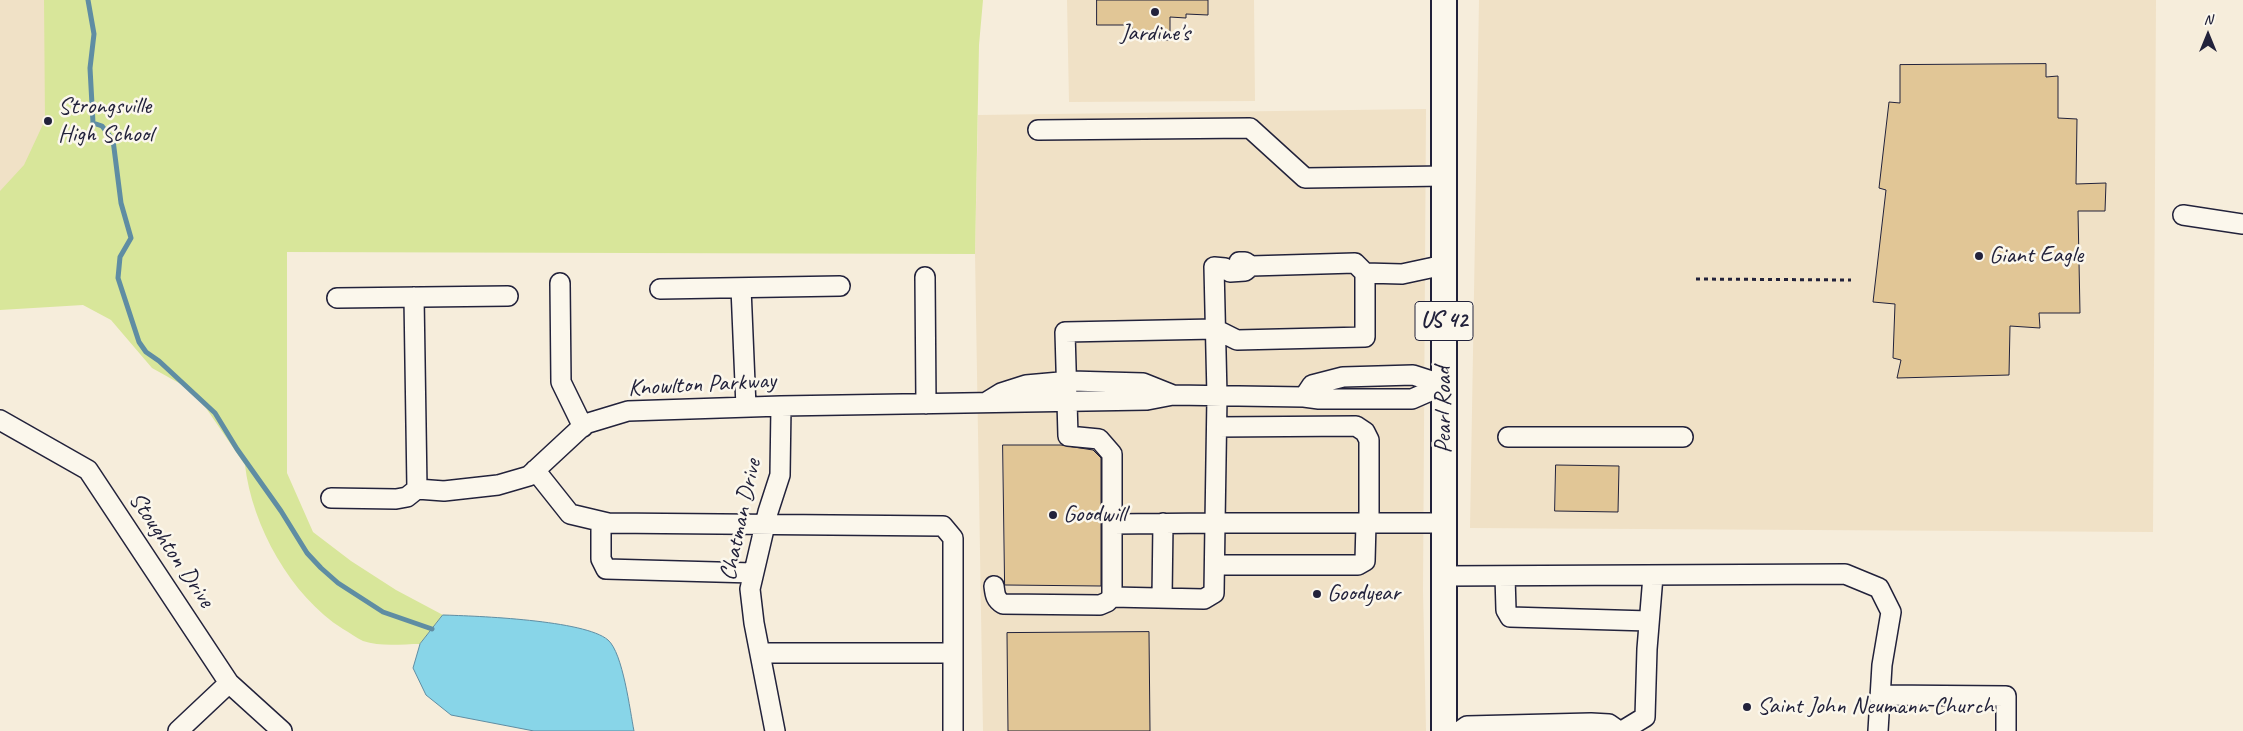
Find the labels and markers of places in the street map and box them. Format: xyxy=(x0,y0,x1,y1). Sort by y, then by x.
marker: Jardine's xyxy=(1149,6,1161,18)
place label: Jardine's xyxy=(1120,20,1190,48)
place label: Strongsville High School xyxy=(58,93,153,149)
marker: Strongsville High School xyxy=(42,115,54,127)
place label: Giant Eagle xyxy=(1989,242,2083,270)
marker: Giant Eagle xyxy=(1973,250,1985,262)
place label: Goodwill xyxy=(1063,501,1126,529)
marker: Goodwill xyxy=(1047,509,1059,521)
place label: Goodyear xyxy=(1327,580,1400,608)
marker: Goodyear xyxy=(1311,588,1323,600)
place label: Saint John Neumann Church xyxy=(1757,693,1993,721)
marker: Saint John Neumann Church xyxy=(1741,701,1753,713)

